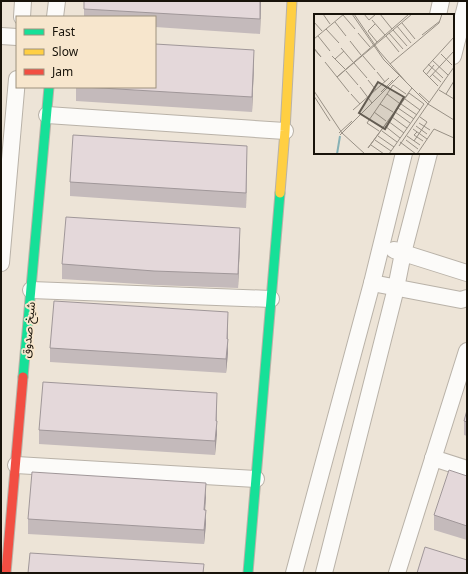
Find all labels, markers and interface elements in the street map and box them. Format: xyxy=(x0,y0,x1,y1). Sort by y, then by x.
inset map xyxy=(314,14,454,154)
legend xyxy=(16,16,156,88)
text: Fast xyxy=(52,23,76,40)
text: Slow xyxy=(52,43,79,60)
text: Jam xyxy=(51,63,73,80)
street label: شیخ صدوق xyxy=(17,301,40,359)

